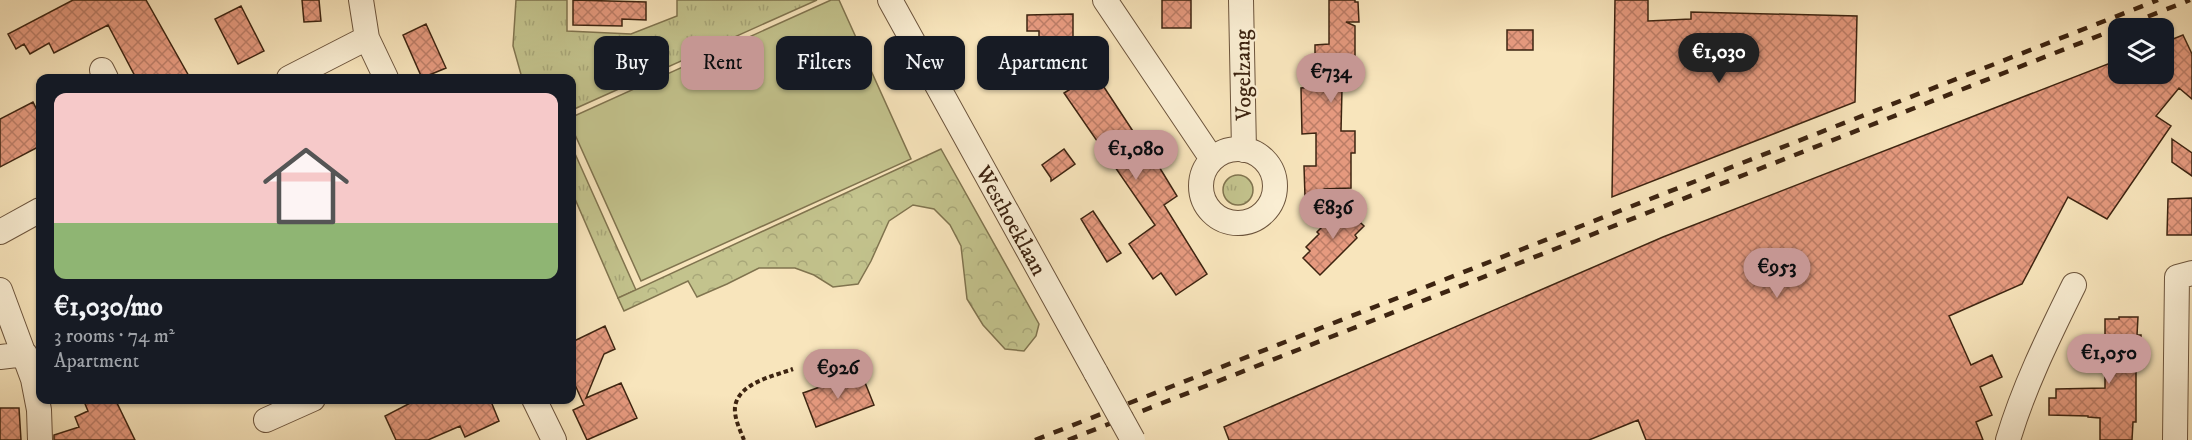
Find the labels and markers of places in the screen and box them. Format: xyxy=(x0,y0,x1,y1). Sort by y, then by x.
pin: €1,030 xyxy=(1670,33,1768,84)
pin: €734 xyxy=(1295,53,1367,104)
pin: €1,080 xyxy=(1087,130,1185,181)
pin: €836 xyxy=(1297,189,1369,240)
pin: €953 xyxy=(1741,248,1813,299)
pin: €1,050 xyxy=(2060,334,2158,385)
pin: €926 xyxy=(802,349,874,400)

